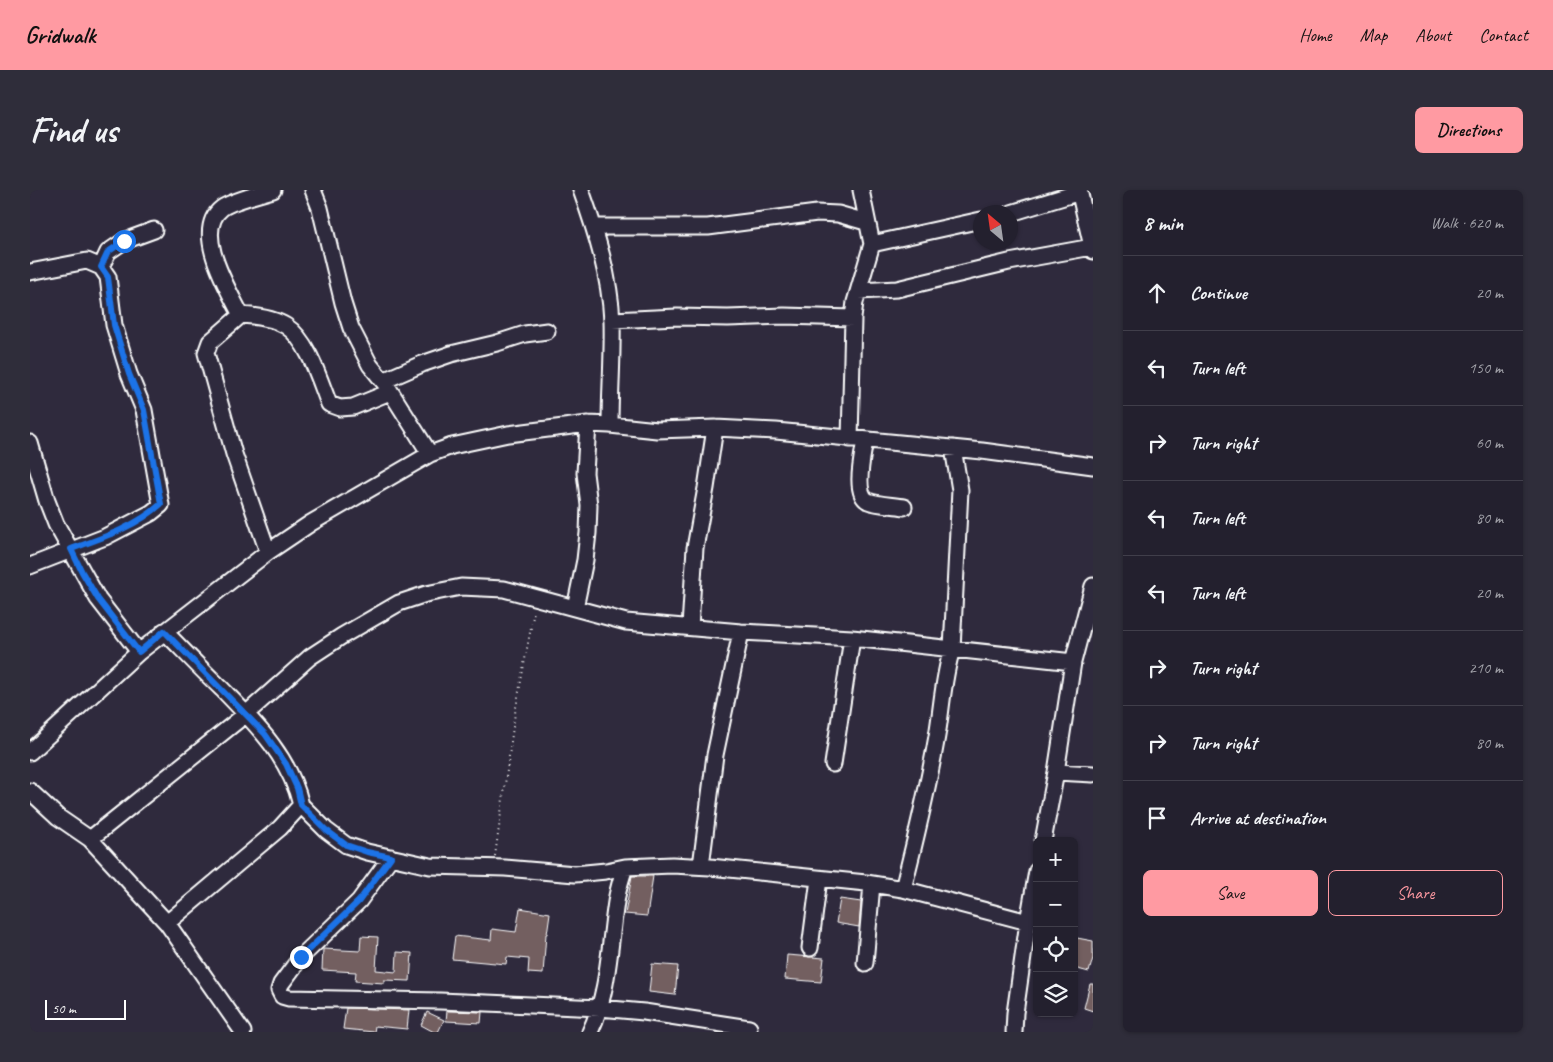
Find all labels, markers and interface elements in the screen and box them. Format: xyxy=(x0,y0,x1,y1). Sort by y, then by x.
text: Gridwalk xyxy=(25,20,95,50)
text: Home xyxy=(1299,24,1332,46)
text: Map xyxy=(1360,24,1387,46)
text: About xyxy=(1415,24,1451,46)
text: Contact xyxy=(1479,24,1528,46)
button: Directions xyxy=(1415,107,1523,153)
text: Find us xyxy=(30,108,117,153)
north arrow xyxy=(973,205,1018,250)
text: 8 min xyxy=(1143,210,1183,236)
text: Walk · 620 m xyxy=(1431,213,1503,233)
route start xyxy=(113,230,136,253)
icon: ahead xyxy=(1143,279,1171,307)
text: Continue xyxy=(1190,281,1247,305)
text: 20 m xyxy=(1476,283,1503,303)
icon: left xyxy=(1143,354,1171,382)
text: Turn left xyxy=(1190,356,1245,380)
text: 150 m xyxy=(1469,358,1503,378)
icon: right xyxy=(1143,429,1171,457)
text: Turn right xyxy=(1190,431,1257,455)
text: 60 m xyxy=(1476,433,1503,453)
icon: left xyxy=(1143,504,1171,532)
text: Turn left xyxy=(1190,506,1245,530)
text: 80 m xyxy=(1476,508,1503,528)
icon: left xyxy=(1143,579,1171,607)
text: Turn left xyxy=(1190,581,1245,605)
text: 20 m xyxy=(1476,583,1503,603)
icon: right xyxy=(1143,654,1171,682)
text: Turn right xyxy=(1190,656,1257,680)
text: 210 m xyxy=(1469,658,1503,678)
icon: right xyxy=(1143,729,1171,757)
text: Turn right xyxy=(1190,731,1257,755)
text: 80 m xyxy=(1476,733,1503,753)
icon: arrive xyxy=(1143,804,1171,832)
text: Arrive at destination xyxy=(1190,806,1326,830)
map controls xyxy=(1033,837,1078,1017)
button: + xyxy=(1033,837,1078,882)
button: Save xyxy=(1143,870,1318,916)
button: Share xyxy=(1328,870,1503,916)
button: − xyxy=(1033,882,1078,927)
button: locate xyxy=(1033,927,1078,972)
route end xyxy=(290,946,313,969)
button: layers xyxy=(1033,972,1078,1017)
scale bar xyxy=(45,997,126,1020)
text: 50 m xyxy=(52,1000,76,1017)

